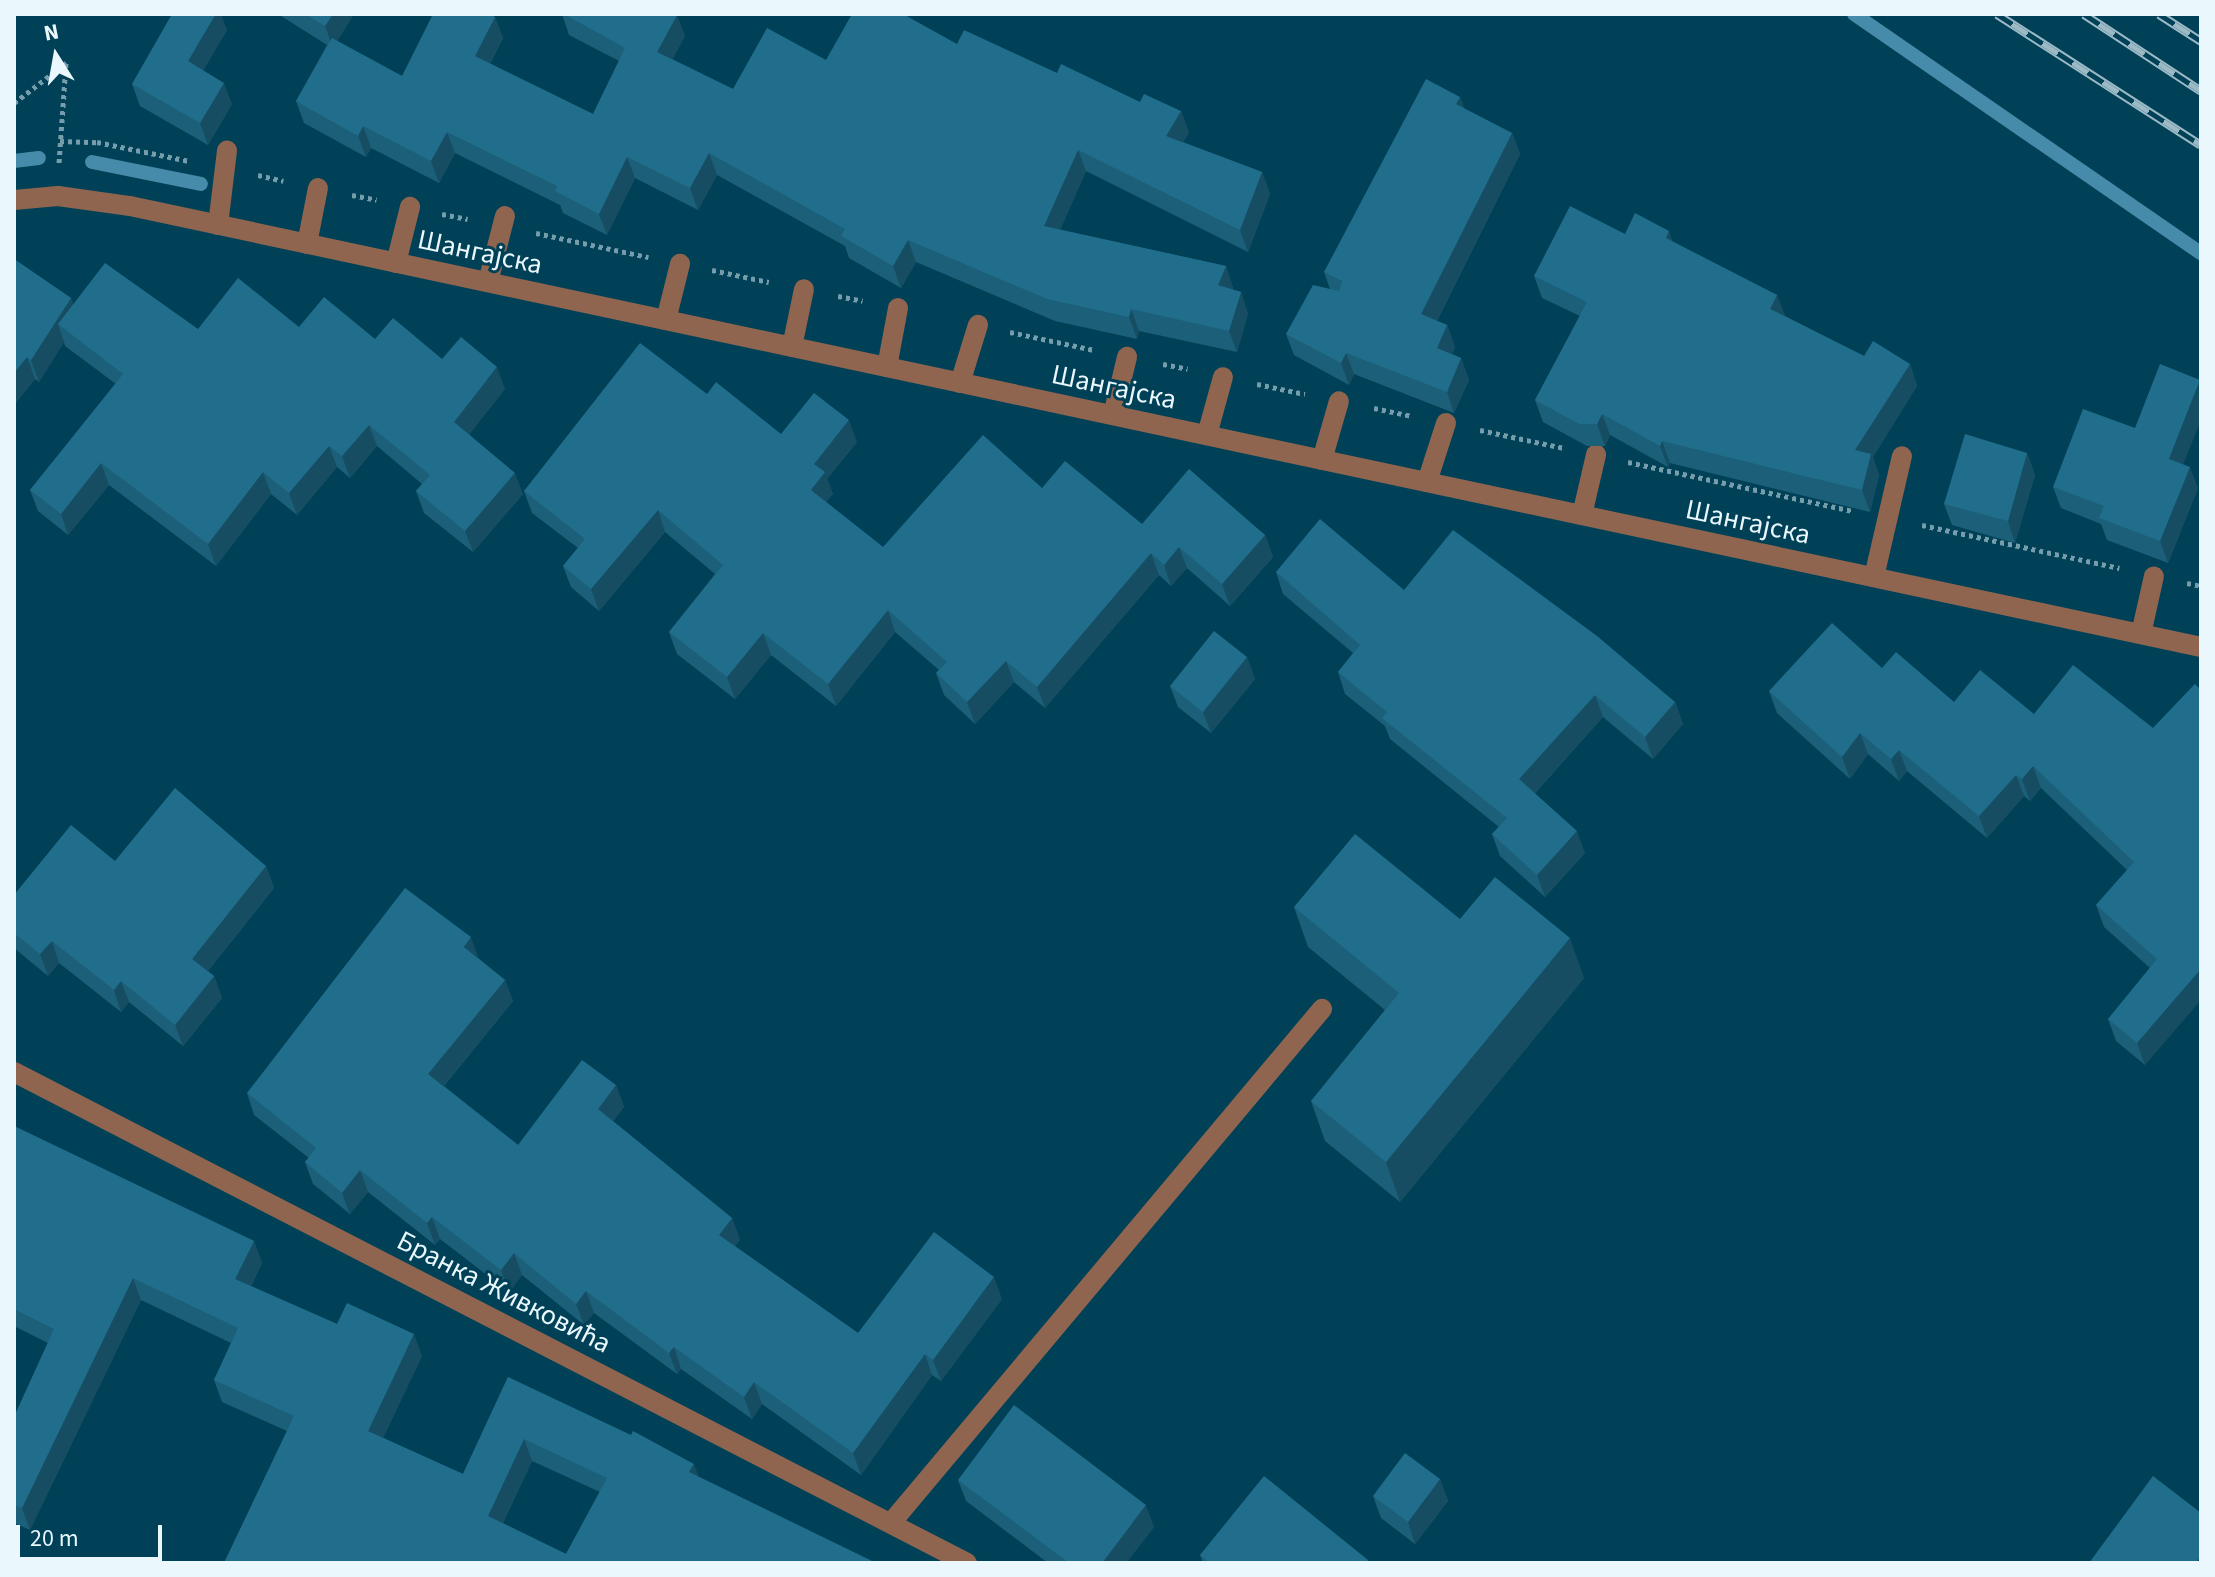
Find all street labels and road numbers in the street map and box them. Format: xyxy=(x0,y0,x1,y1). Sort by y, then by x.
street label: Шангајска xyxy=(415,222,545,282)
street label: Шангајска xyxy=(1049,357,1179,417)
street label: Шангајска xyxy=(1683,492,1813,552)
street label: Бранка Живковића xyxy=(391,1224,617,1360)

